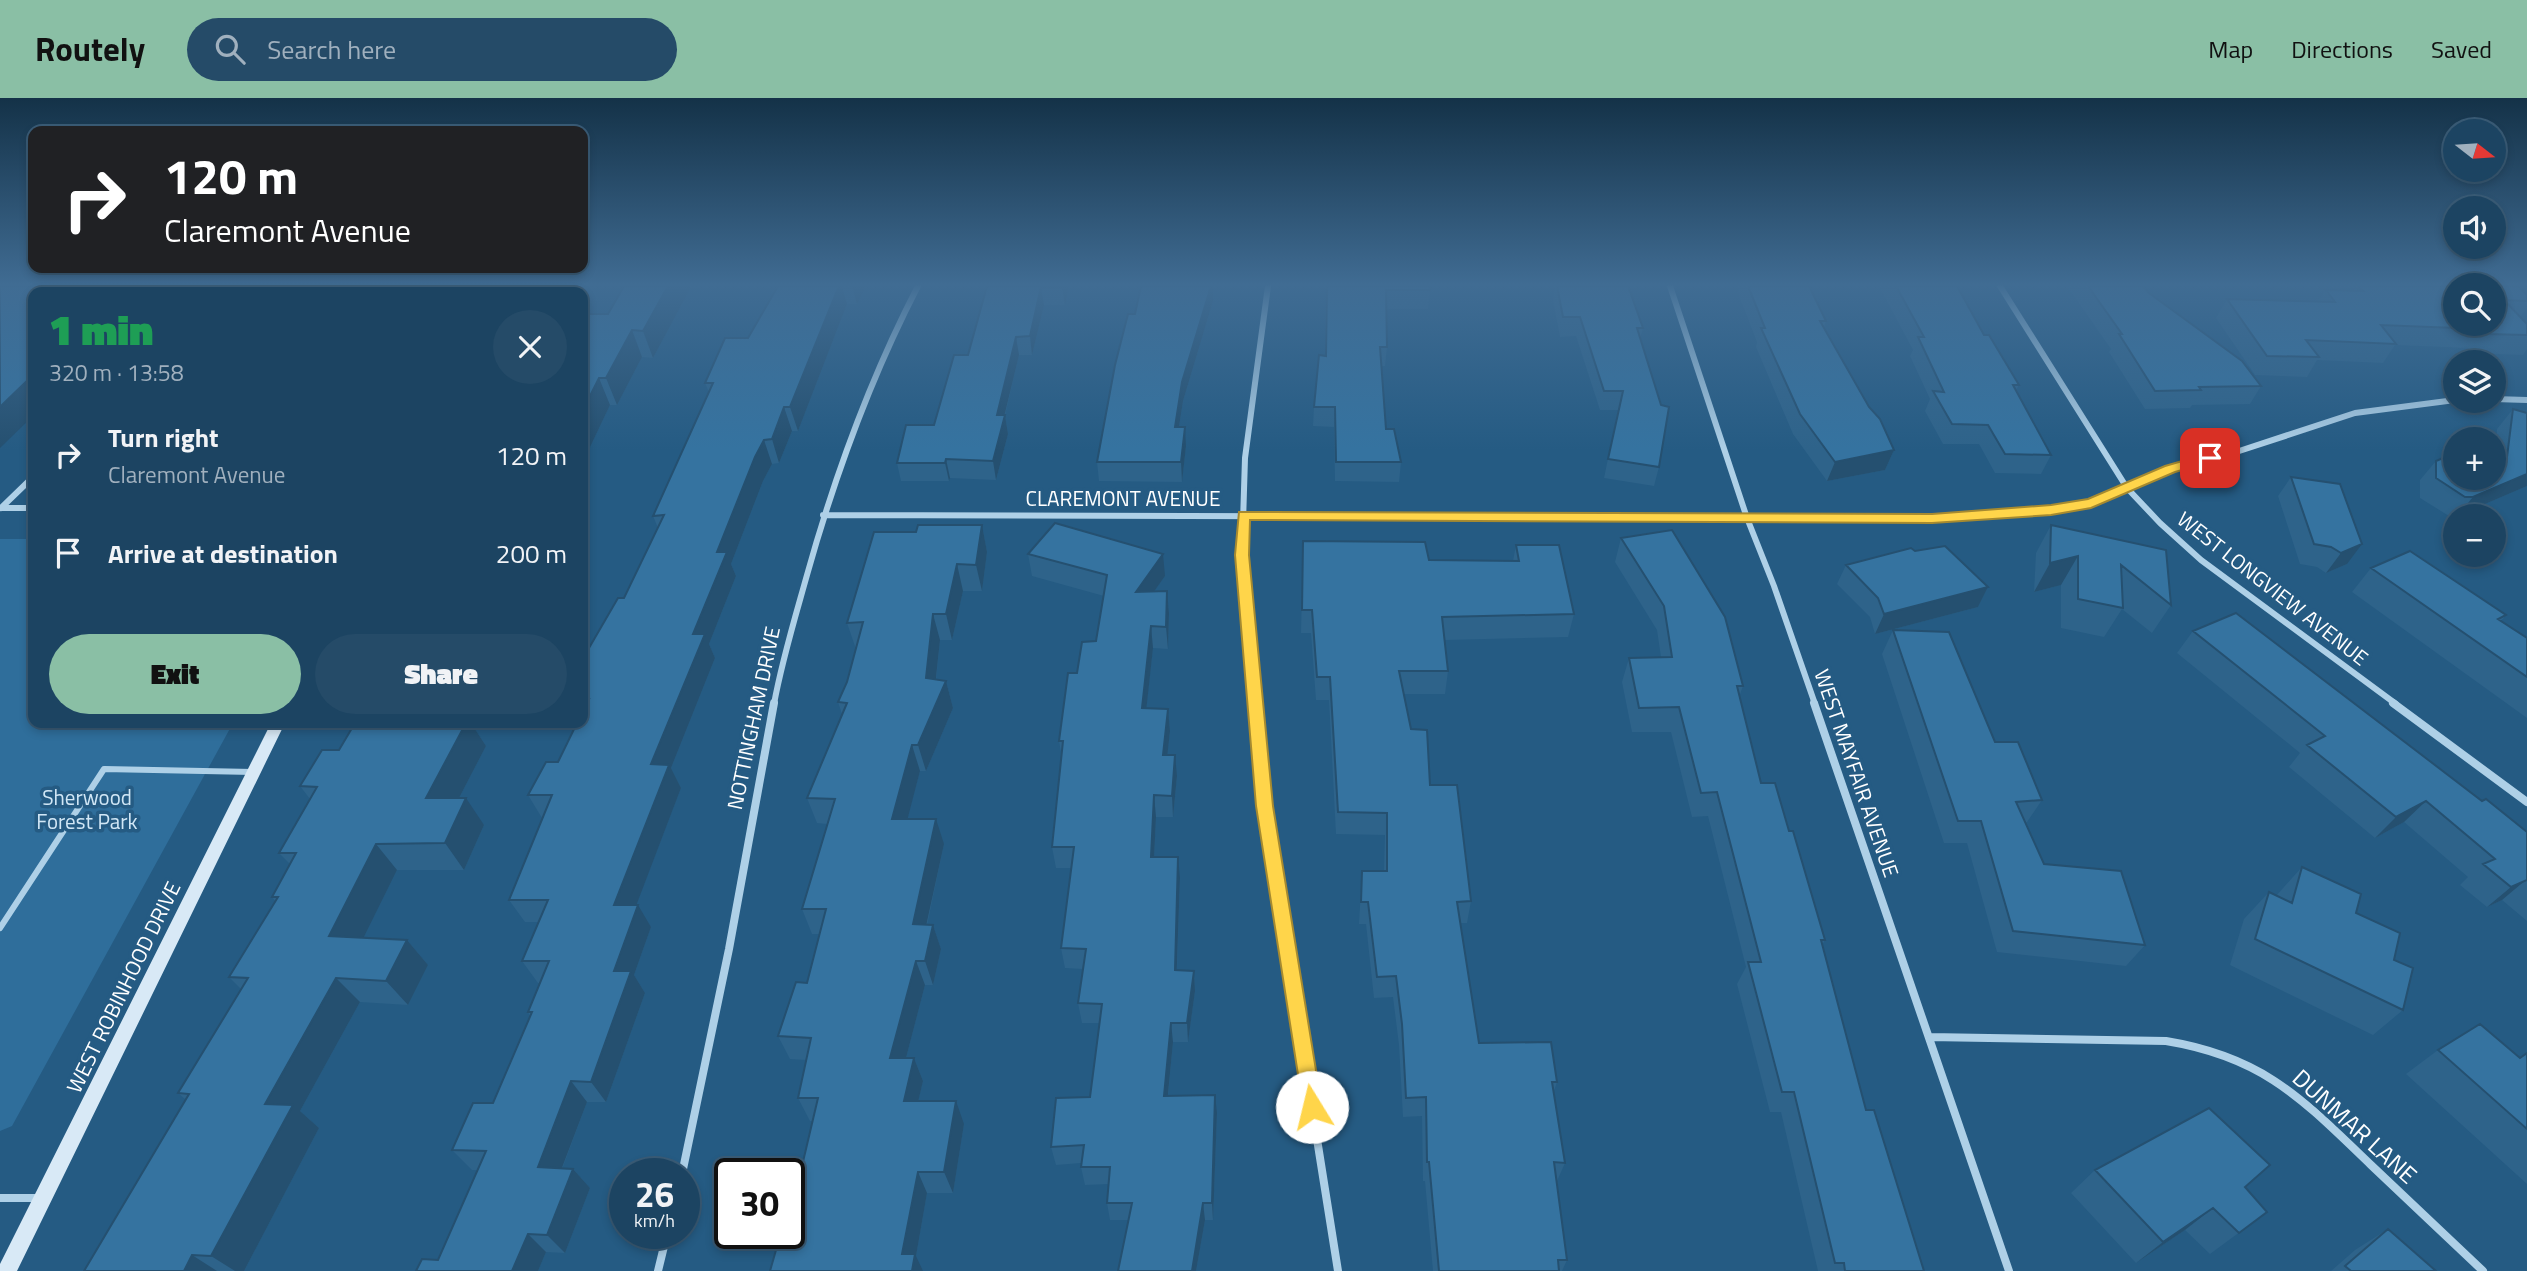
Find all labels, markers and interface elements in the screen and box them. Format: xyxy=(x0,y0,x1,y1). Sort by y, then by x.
search box xyxy=(187,18,677,81)
text: Routely xyxy=(35,24,145,74)
icon: search xyxy=(211,30,249,68)
text: Search here xyxy=(267,30,396,69)
text: Map xyxy=(2208,31,2253,67)
text: Directions xyxy=(2291,31,2393,67)
text: Saved xyxy=(2431,31,2492,67)
north arrow xyxy=(2443,119,2506,182)
map controls xyxy=(2443,119,2506,567)
text: 120 m xyxy=(164,138,298,213)
icon: right xyxy=(49,154,140,245)
button: sound xyxy=(2443,196,2506,259)
text: Claremont Avenue xyxy=(164,206,411,254)
button: search xyxy=(2443,273,2506,336)
text: 1 min xyxy=(49,297,153,361)
button: close xyxy=(493,310,567,384)
button: layers xyxy=(2443,350,2506,413)
text: 320 m · 13:58 xyxy=(49,355,184,390)
text: Turn right xyxy=(108,418,219,457)
button: + xyxy=(2443,427,2506,490)
pin xyxy=(2180,428,2240,488)
icon: right xyxy=(49,436,87,474)
text: 120 m xyxy=(496,436,567,475)
icon: arrive xyxy=(2191,439,2229,477)
text: Claremont Avenue xyxy=(108,457,285,492)
street label: CLAREMONT AVENUE xyxy=(1025,482,1221,514)
street label: WEST LONGVIEW AVENUE xyxy=(2171,503,2375,673)
button: − xyxy=(2443,504,2506,567)
icon: arrive xyxy=(49,534,87,572)
text: Arrive at destination xyxy=(108,534,338,573)
text: 200 m xyxy=(496,534,567,573)
street label: NOTTINGHAM DRIVE xyxy=(718,623,788,813)
button: Exit xyxy=(49,634,301,714)
button: Share xyxy=(315,634,567,714)
street label: WEST MAYFAIR AVENUE xyxy=(1806,665,1908,881)
park label: Sherwood Forest Park xyxy=(36,781,138,837)
street label: WEST ROBINHOOD DRIVE xyxy=(58,876,188,1098)
street label: DUNMAR LANE xyxy=(2285,1060,2425,1192)
position arrow xyxy=(1275,1070,1349,1144)
speed limit sign: 30 xyxy=(714,1158,805,1249)
text: 26 xyxy=(635,1167,674,1221)
text: km/h xyxy=(634,1207,675,1234)

